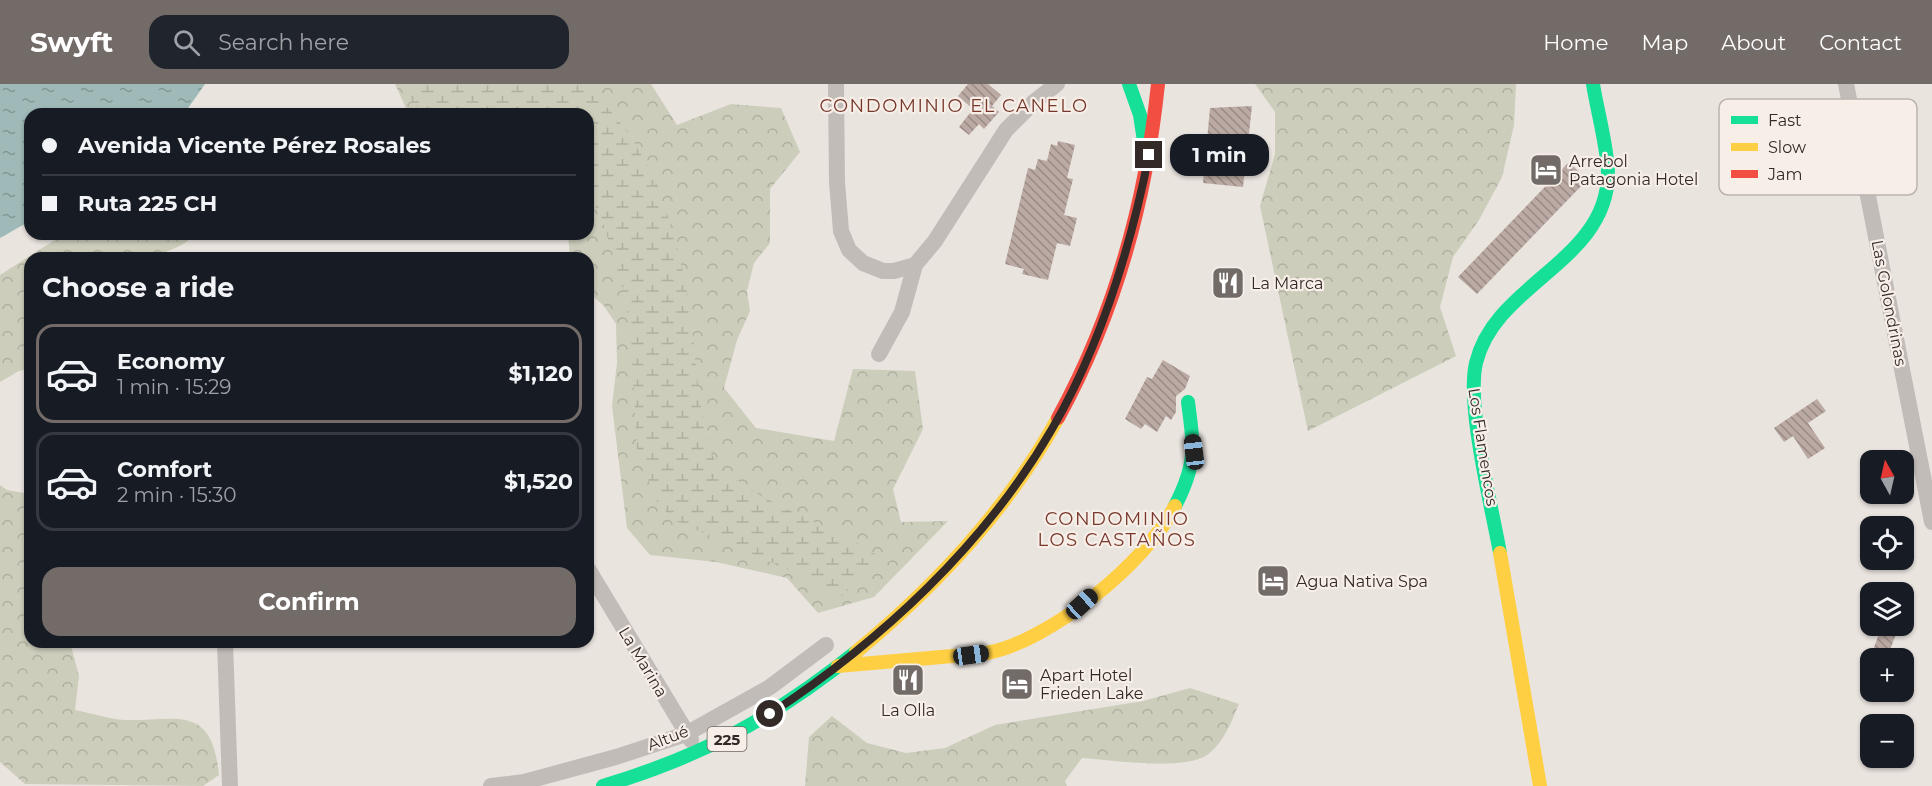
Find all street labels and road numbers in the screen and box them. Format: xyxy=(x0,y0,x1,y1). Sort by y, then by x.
street label: Las Golondrinas xyxy=(1867,238,1911,368)
street label: Los Flamencos xyxy=(1464,387,1502,508)
street label: La Marina xyxy=(615,623,671,701)
street label: Altué xyxy=(645,722,691,754)
road number: 225 xyxy=(708,727,746,751)

